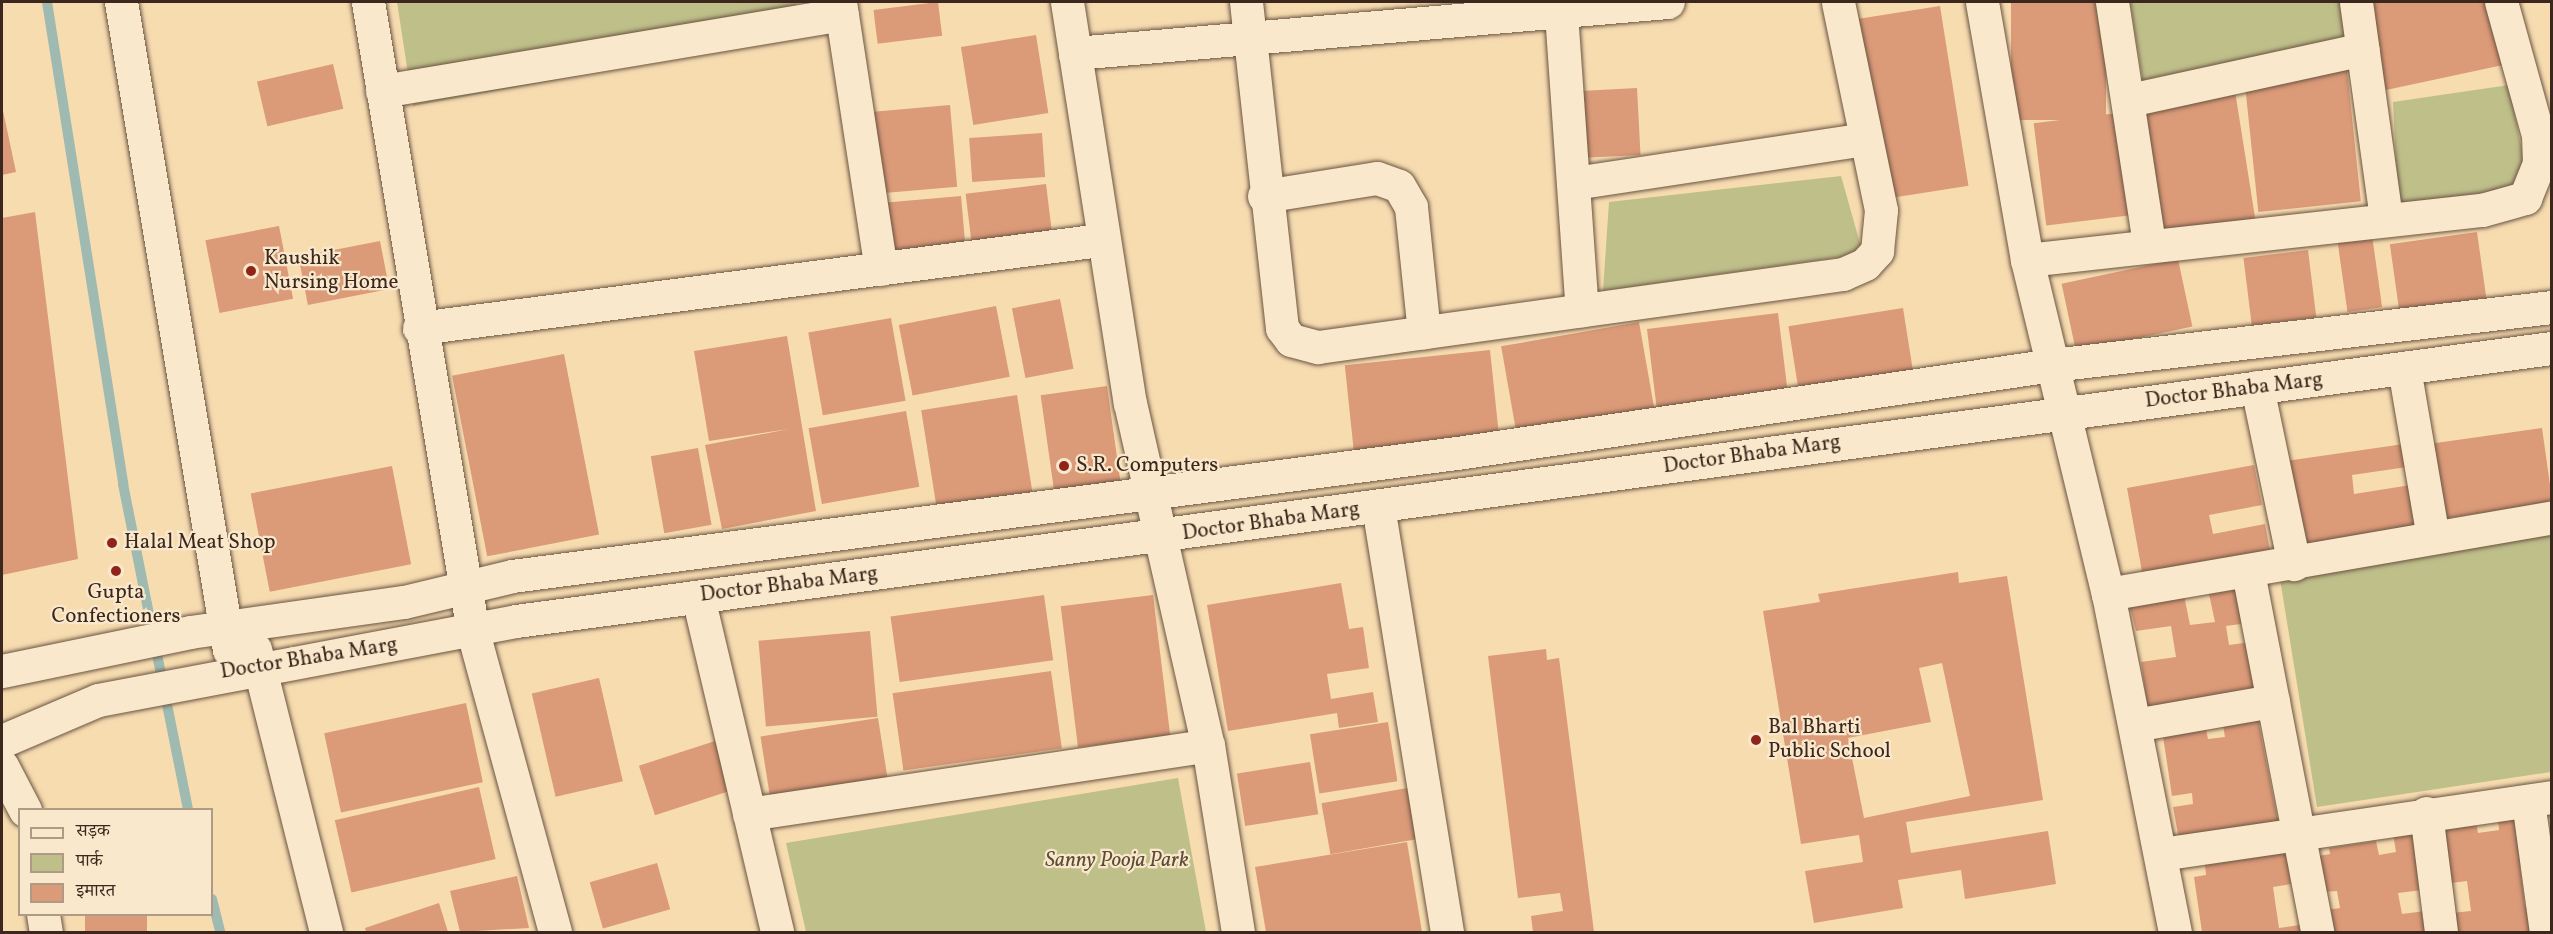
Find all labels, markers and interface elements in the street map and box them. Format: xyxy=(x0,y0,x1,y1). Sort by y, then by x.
place label: Kaushik Nursing Home xyxy=(264,246,399,296)
marker: Kaushik Nursing Home xyxy=(242,262,260,280)
street label: Doctor Bhaba Marg xyxy=(2144,368,2324,414)
street label: Doctor Bhaba Marg xyxy=(1662,430,1842,480)
place label: S.R. Computers xyxy=(1076,453,1218,479)
marker: S.R. Computers xyxy=(1057,459,1071,473)
street label: Doctor Bhaba Marg xyxy=(1181,497,1361,547)
place label: Halal Meat Shop xyxy=(124,530,276,556)
marker: Halal Meat Shop xyxy=(105,536,119,550)
street label: Doctor Bhaba Marg xyxy=(699,562,879,608)
marker: Gupta Confectioners xyxy=(109,564,123,578)
place label: Gupta Confectioners xyxy=(51,580,181,630)
street label: Doctor Bhaba Marg xyxy=(219,633,399,685)
place label: Bal Bharti Public School xyxy=(1768,715,1891,765)
marker: Bal Bharti Public School xyxy=(1749,733,1763,747)
legend xyxy=(18,808,213,916)
text: सड़क xyxy=(76,819,110,844)
park label: Sanny Pooja Park xyxy=(1045,848,1189,874)
text: पार्क xyxy=(76,849,103,874)
text: इमारत xyxy=(76,879,115,904)

